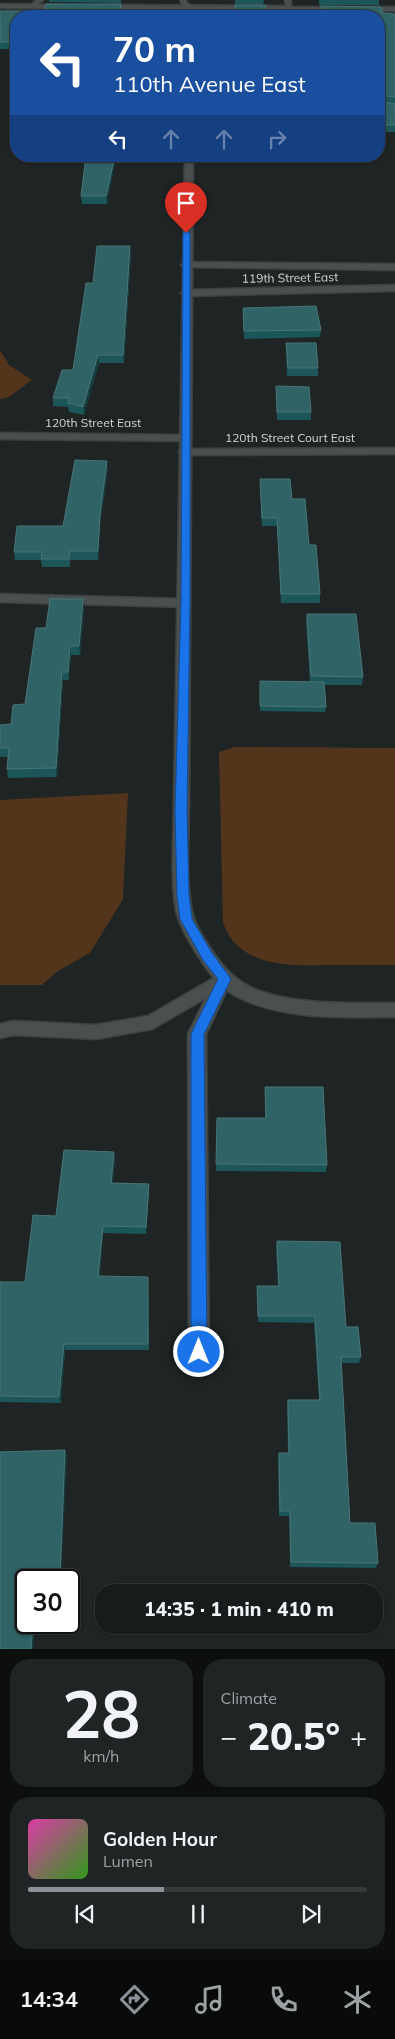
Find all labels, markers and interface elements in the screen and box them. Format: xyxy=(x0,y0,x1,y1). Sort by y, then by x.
text: 70 m xyxy=(113,27,196,71)
icon: left xyxy=(30,30,95,95)
text: 110th Avenue East xyxy=(113,70,306,98)
icon: left xyxy=(104,125,132,153)
icon: ahead xyxy=(157,125,185,153)
icon: ahead xyxy=(210,125,238,153)
icon: right xyxy=(263,125,291,153)
pin xyxy=(165,182,207,233)
icon: arrive xyxy=(172,189,200,217)
street label: 119th Street East xyxy=(242,269,338,286)
street label: 120th Street East xyxy=(45,415,141,430)
street label: 120th Street Court East xyxy=(225,430,355,445)
position arrow xyxy=(172,1325,224,1377)
speed limit sign: 30 xyxy=(15,1569,80,1634)
text: 14:35 · 1 min · 410 m xyxy=(144,1597,334,1621)
text: 28 xyxy=(62,1673,140,1754)
text: Climate xyxy=(221,1688,277,1708)
text: 20.5° xyxy=(247,1712,340,1760)
text: − xyxy=(221,1719,237,1754)
text: + xyxy=(350,1719,367,1754)
text: km/h xyxy=(83,1746,119,1766)
text: Golden Hour xyxy=(103,1827,217,1851)
text: Lumen xyxy=(103,1851,153,1871)
icon: previous xyxy=(71,1900,99,1928)
icon: pause xyxy=(184,1900,212,1928)
icon: next xyxy=(297,1900,325,1928)
icon: directions xyxy=(117,1982,152,2017)
icon: music xyxy=(192,1982,227,2017)
icon: phone xyxy=(266,1982,301,2017)
icon: climate xyxy=(340,1982,375,2017)
text: 14:34 xyxy=(20,1985,78,2013)

